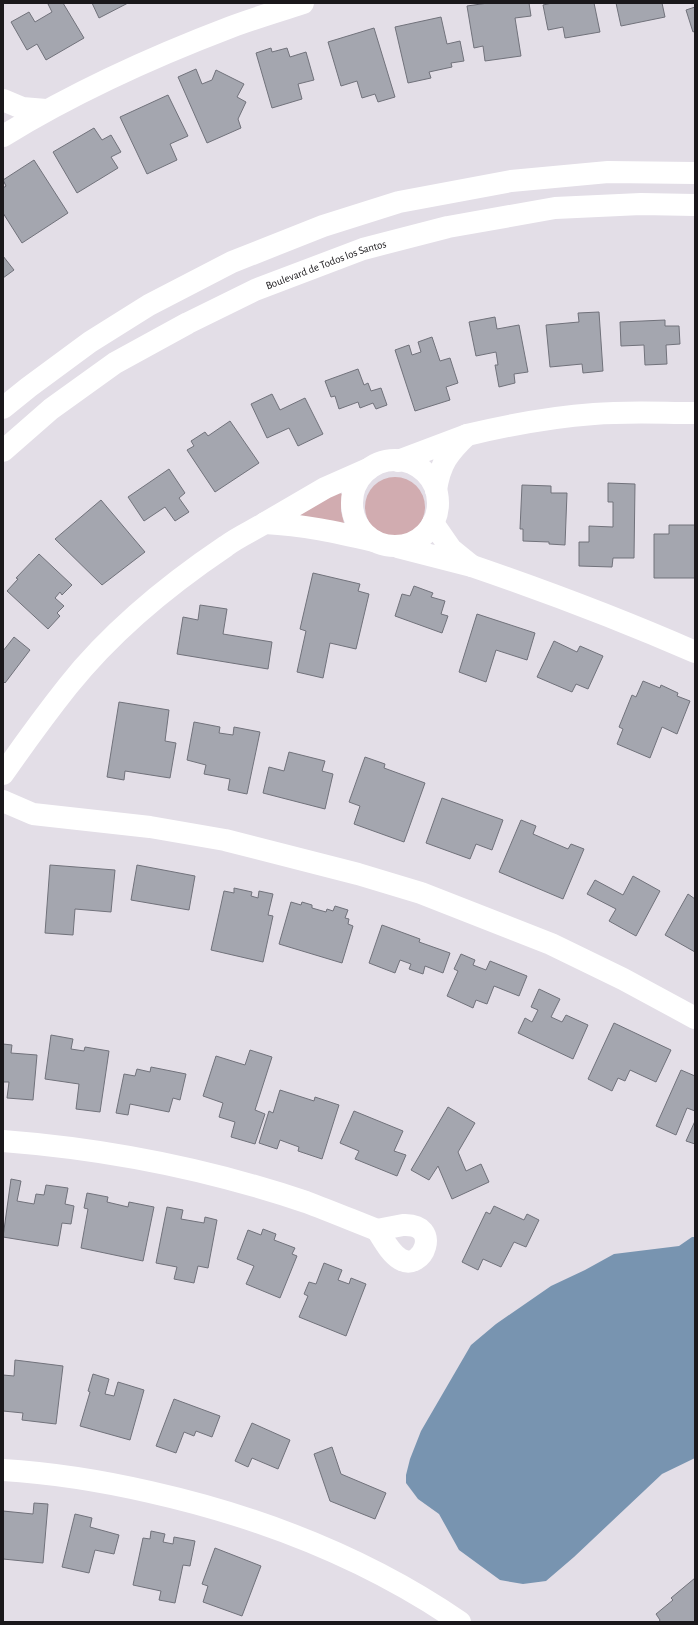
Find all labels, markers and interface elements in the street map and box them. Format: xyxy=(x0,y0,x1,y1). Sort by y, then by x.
street label: Boulevard de Todos los Santos xyxy=(264,238,387,291)

